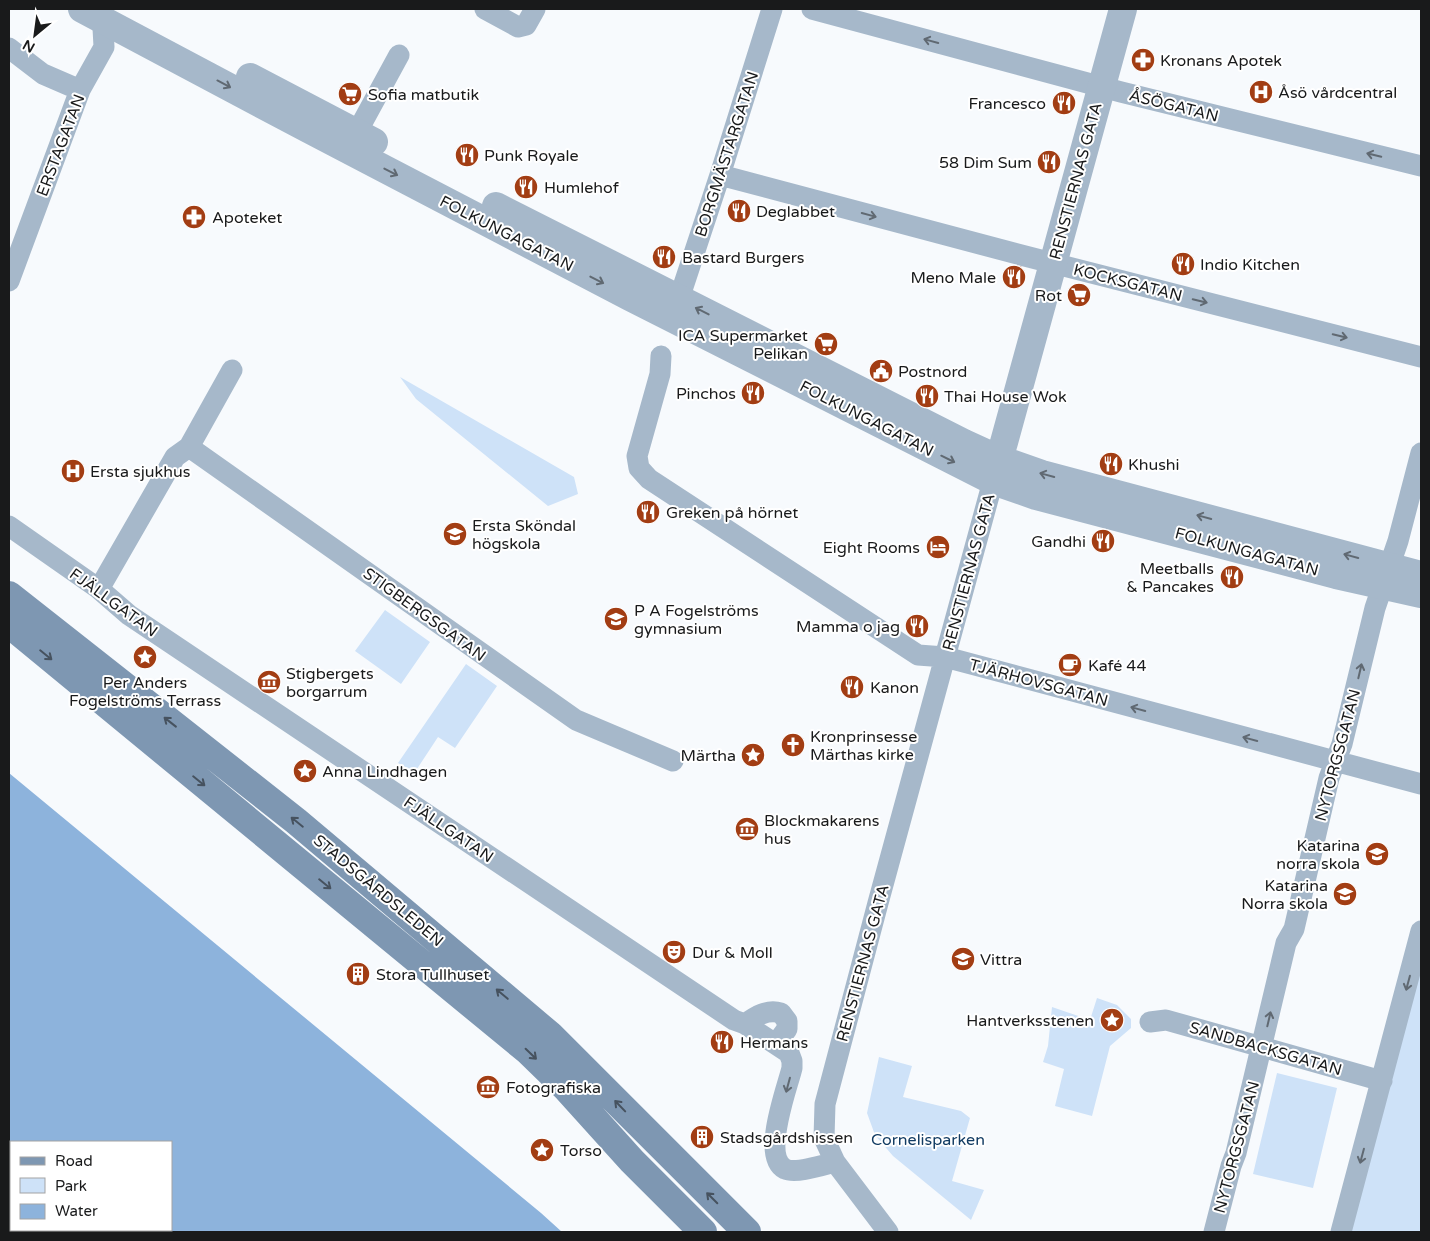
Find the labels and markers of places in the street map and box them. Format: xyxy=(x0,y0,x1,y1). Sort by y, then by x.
pharmacy icon: Kronans Apotek xyxy=(1130,47,1156,73)
place label: Kronans Apotek xyxy=(1160,51,1282,71)
hospital icon: Åsö vårdcentral xyxy=(1248,79,1274,105)
supermarket icon: Sofia matbutik xyxy=(337,81,363,107)
place label: Åsö vårdcentral xyxy=(1278,83,1397,103)
place label: Sofia matbutik xyxy=(368,85,479,105)
restaurant icon: Francesco xyxy=(1051,90,1077,116)
place label: Francesco xyxy=(968,94,1046,114)
restaurant icon: Punk Royale xyxy=(454,142,480,168)
place label: Punk Royale xyxy=(484,146,579,166)
restaurant icon: 58 Dim Sum xyxy=(1036,149,1062,175)
place label: 58 Dim Sum xyxy=(939,153,1032,173)
restaurant icon: Humlehof xyxy=(513,174,539,200)
place label: Humlehof xyxy=(544,178,620,198)
restaurant icon: Deglabbet xyxy=(726,198,752,224)
place label: Deglabbet xyxy=(756,202,835,222)
pharmacy icon: Apoteket xyxy=(181,204,207,230)
place label: Apoteket xyxy=(212,208,282,228)
restaurant icon: Bastard Burgers xyxy=(651,244,677,270)
place label: Bastard Burgers xyxy=(682,248,805,268)
restaurant icon: Indio Kitchen xyxy=(1170,251,1196,277)
place label: Indio Kitchen xyxy=(1200,255,1300,275)
restaurant icon: Meno Male xyxy=(1001,264,1027,290)
place label: Meno Male xyxy=(911,268,996,288)
supermarket icon: Rot xyxy=(1066,282,1092,308)
place label: Rot xyxy=(1035,286,1062,306)
place label: ICA Supermarket Pelikan xyxy=(678,326,808,364)
supermarket icon: ICA Supermarket Pelikan xyxy=(813,331,839,357)
public building icon: Postnord xyxy=(868,358,894,384)
place label: Postnord xyxy=(898,362,967,382)
restaurant icon: Pinchos xyxy=(740,380,766,406)
restaurant icon: Thai House Wok xyxy=(914,383,940,409)
place label: Pinchos xyxy=(676,384,736,404)
place label: Thai House Wok xyxy=(944,387,1067,407)
restaurant icon: Khushi xyxy=(1098,451,1124,477)
place label: Khushi xyxy=(1128,455,1180,475)
hospital icon: Ersta sjukhus xyxy=(60,458,86,484)
place label: Ersta sjukhus xyxy=(90,462,190,482)
restaurant icon: Greken på hörnet xyxy=(635,499,661,525)
place label: Greken på hörnet xyxy=(666,503,798,523)
place label: Ersta Sköndal högskola xyxy=(472,516,576,554)
school or university icon: Ersta Sköndal högskola xyxy=(442,521,468,547)
restaurant icon: Gandhi xyxy=(1090,528,1116,554)
place label: Gandhi xyxy=(1031,532,1086,552)
hotel icon: Eight Rooms xyxy=(925,534,951,560)
place label: Eight Rooms xyxy=(823,538,920,558)
place label: Meetballs & Pancakes xyxy=(1126,559,1214,597)
restaurant icon: Meetballs & Pancakes xyxy=(1219,564,1245,590)
place label: P A Fogelströms gymnasium xyxy=(634,601,759,639)
school or university icon: P A Fogelströms gymnasium xyxy=(603,606,629,632)
restaurant icon: Mamma o jag xyxy=(904,613,930,639)
place label: Mamma o jag xyxy=(796,617,900,637)
place icon: Per Anders Fogelströms Terrass xyxy=(132,644,158,670)
cafe icon: Kafé 44 xyxy=(1057,652,1083,678)
place label: Kafé 44 xyxy=(1088,656,1146,676)
place label: Stigbergets borgarrum xyxy=(286,664,374,702)
museum icon: Stigbergets borgarrum xyxy=(256,669,282,695)
place label: Per Anders Fogelströms Terrass xyxy=(69,673,221,711)
restaurant icon: Kanon xyxy=(839,674,865,700)
place label: Kanon xyxy=(870,678,919,698)
place label: Kronprinsesse Märthas kirke xyxy=(810,727,917,765)
church icon: Kronprinsesse Märthas kirke xyxy=(780,732,806,758)
place icon: Märtha xyxy=(740,742,766,768)
place label: Märtha xyxy=(681,746,736,766)
place icon: Anna Lindhagen xyxy=(292,758,318,784)
place label: Anna Lindhagen xyxy=(322,762,447,782)
place label: Blockmakarens hus xyxy=(764,811,880,849)
museum icon: Blockmakarens hus xyxy=(734,816,760,842)
place label: Katarina norra skola xyxy=(1276,836,1360,874)
school or university icon: Katarina norra skola xyxy=(1364,841,1390,867)
place label: Katarina Norra skola xyxy=(1241,876,1328,914)
school or university icon: Katarina Norra skola xyxy=(1332,881,1358,907)
theatre icon: Dur & Moll xyxy=(661,939,687,965)
place label: Dur & Moll xyxy=(692,943,773,963)
school or university icon: Vittra xyxy=(950,946,976,972)
place label: Vittra xyxy=(980,950,1022,970)
building icon: Stora Tullhuset xyxy=(345,961,371,987)
place label: Stora Tullhuset xyxy=(376,965,489,985)
place icon: Hantverksstenen xyxy=(1099,1007,1125,1033)
place label: Hantverksstenen xyxy=(966,1011,1094,1031)
restaurant icon: Hermans xyxy=(709,1029,735,1055)
place label: Hermans xyxy=(740,1033,808,1053)
museum icon: Fotografiska xyxy=(475,1074,501,1100)
place label: Fotografiska xyxy=(506,1078,601,1098)
building icon: Stadsgårdshissen xyxy=(689,1124,715,1150)
place label: Stadsgårdshissen xyxy=(720,1128,853,1148)
place icon: Torso xyxy=(529,1137,555,1163)
place label: Torso xyxy=(560,1141,602,1161)

